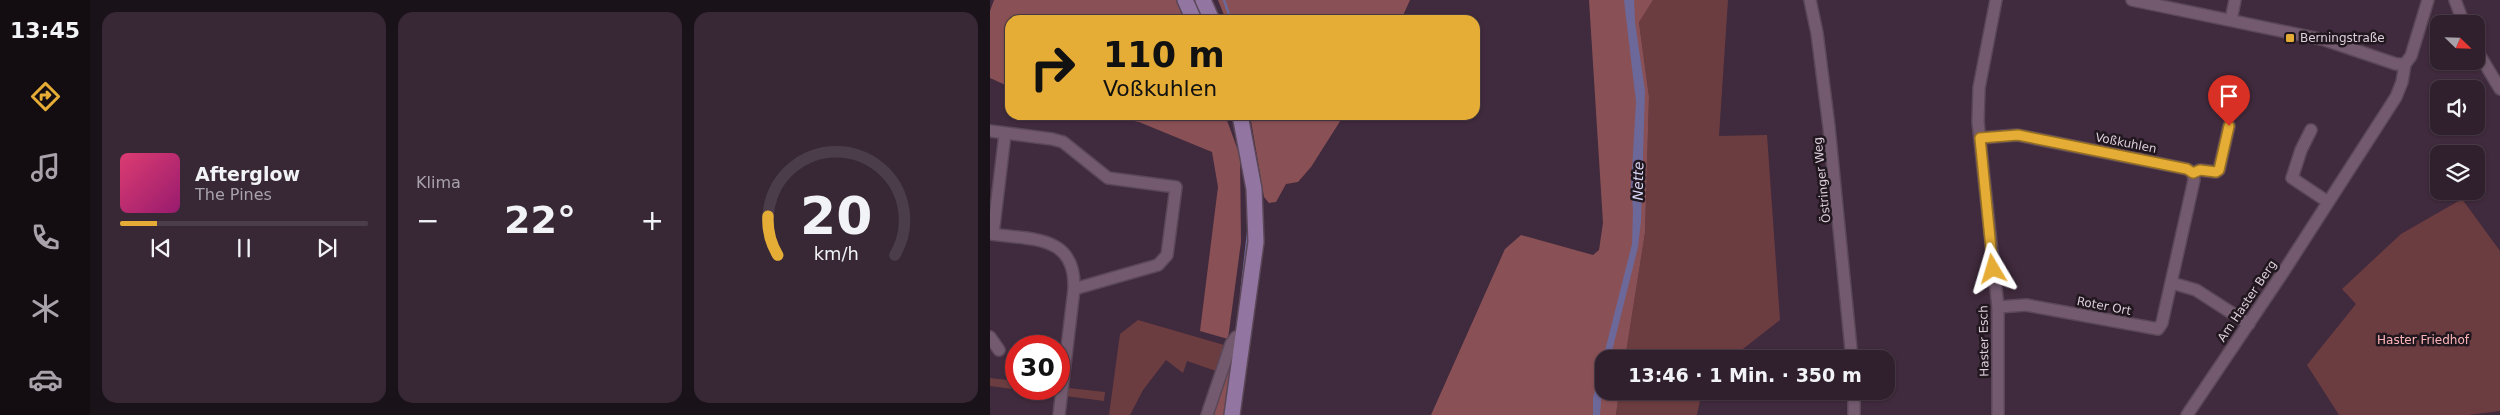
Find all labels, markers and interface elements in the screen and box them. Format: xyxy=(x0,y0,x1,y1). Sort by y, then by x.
north arrow xyxy=(2430,15,2485,70)
map controls xyxy=(2430,15,2485,200)
text: 13:45 xyxy=(10,18,80,43)
place label: Berningstraße xyxy=(2300,31,2385,45)
marker: Berningstraße xyxy=(2284,32,2296,44)
icon: right xyxy=(1020,35,1085,100)
text: 110 m xyxy=(1103,35,1225,75)
pin xyxy=(2208,75,2250,126)
text: Voßkuhlen xyxy=(1103,76,1217,101)
icon: directions xyxy=(28,79,63,114)
button: sound xyxy=(2430,80,2485,135)
icon: arrive xyxy=(2215,82,2243,110)
street label: Voßkuhlen xyxy=(2094,130,2158,156)
street label: Östringer Weg xyxy=(1809,136,1833,224)
button: layers xyxy=(2430,145,2485,200)
icon: music xyxy=(28,150,63,185)
water label: Nette xyxy=(1630,162,1646,200)
text: Afterglow xyxy=(195,163,300,185)
text: Klima xyxy=(416,173,461,192)
text: The Pines xyxy=(195,185,272,204)
text: 20 xyxy=(800,186,872,246)
text: 22° xyxy=(504,198,576,242)
text: − xyxy=(416,204,439,237)
text: + xyxy=(641,204,664,237)
icon: phone xyxy=(28,220,63,255)
icon: previous xyxy=(147,234,175,262)
icon: pause xyxy=(230,234,258,262)
icon: next xyxy=(313,234,341,262)
position arrow xyxy=(1966,242,2018,294)
text: km/h xyxy=(813,243,859,264)
street label: Am Haster Berg xyxy=(2215,258,2279,344)
icon: climate xyxy=(28,291,63,326)
street label: Roter Ort xyxy=(2076,294,2133,318)
street label: Haster Esch xyxy=(1976,305,1992,377)
park label: Haster Friedhof xyxy=(2377,333,2470,347)
speed limit sign: 30 xyxy=(1005,335,1070,400)
icon: car xyxy=(28,362,63,397)
text: 13:46 · 1 Min. · 350 m xyxy=(1628,364,1862,386)

